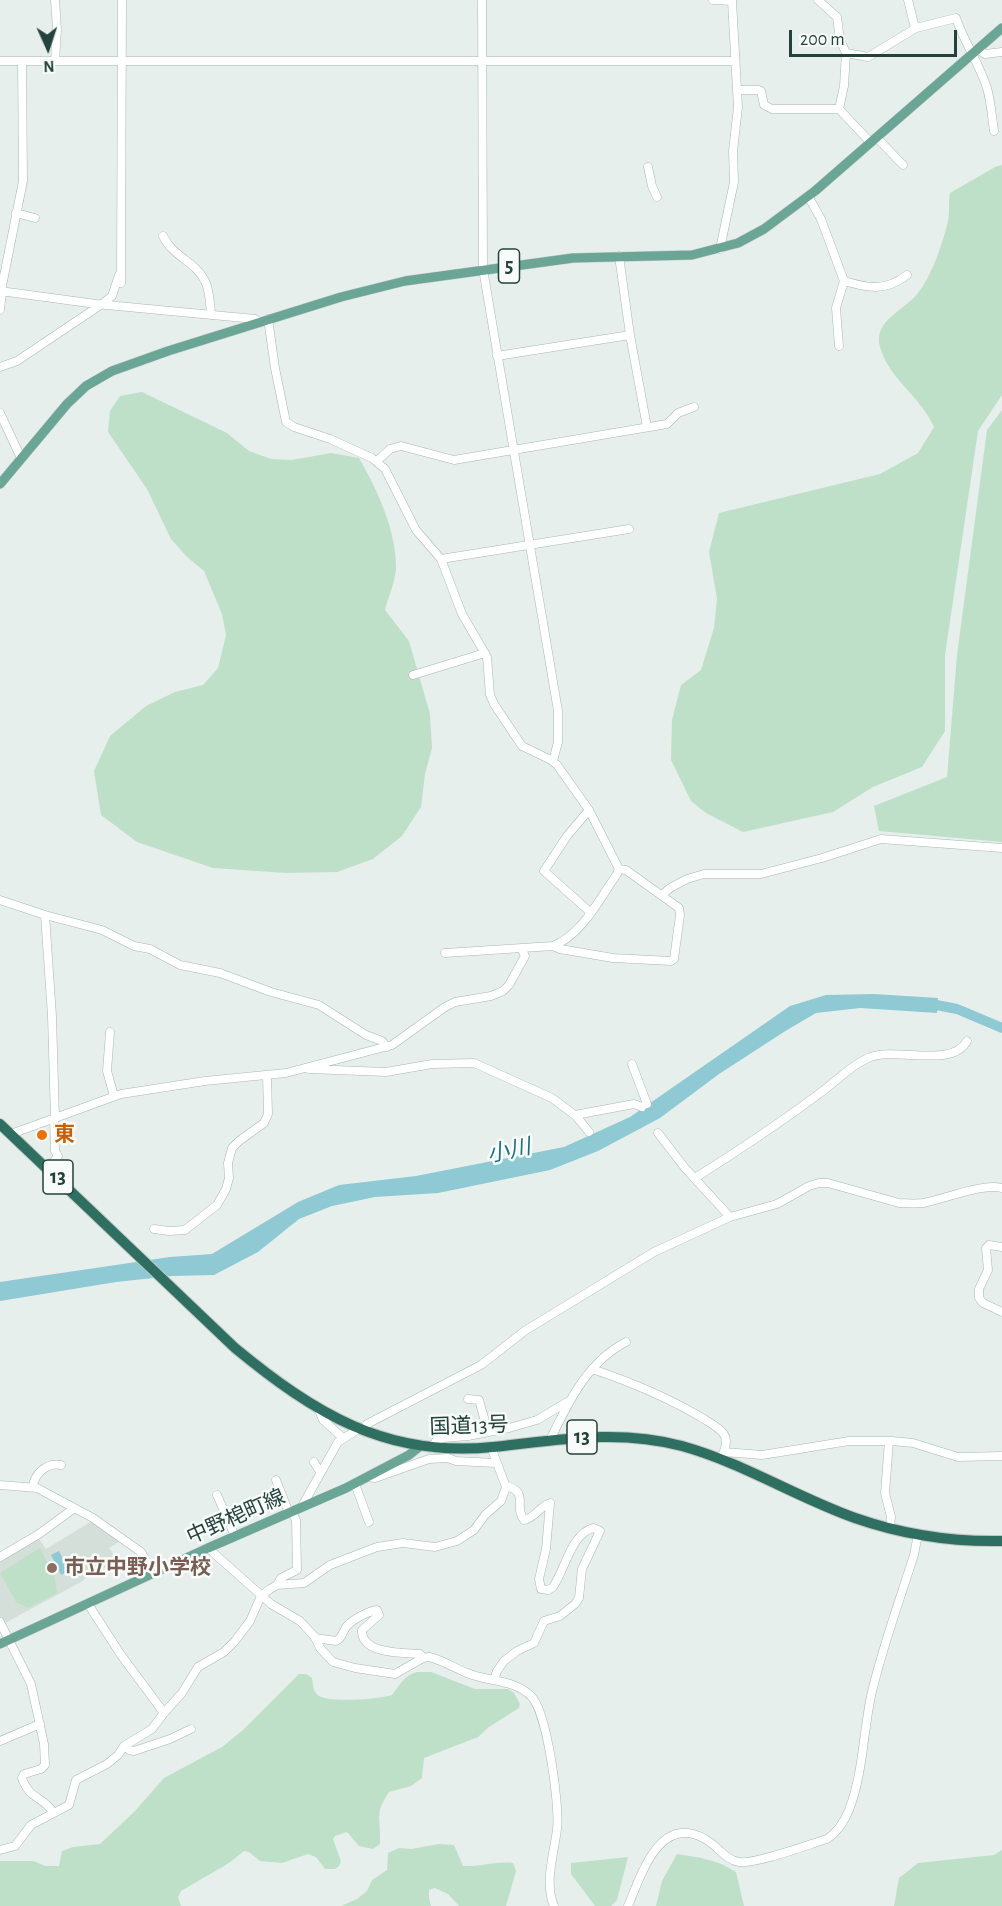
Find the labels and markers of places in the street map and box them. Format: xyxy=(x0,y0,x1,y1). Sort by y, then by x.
place label: 東 xyxy=(54,1122,75,1148)
marker: 東 xyxy=(35,1128,49,1142)
place label: 市立中野小学校 xyxy=(64,1555,211,1581)
marker: 市立中野小学校 xyxy=(45,1561,59,1575)

